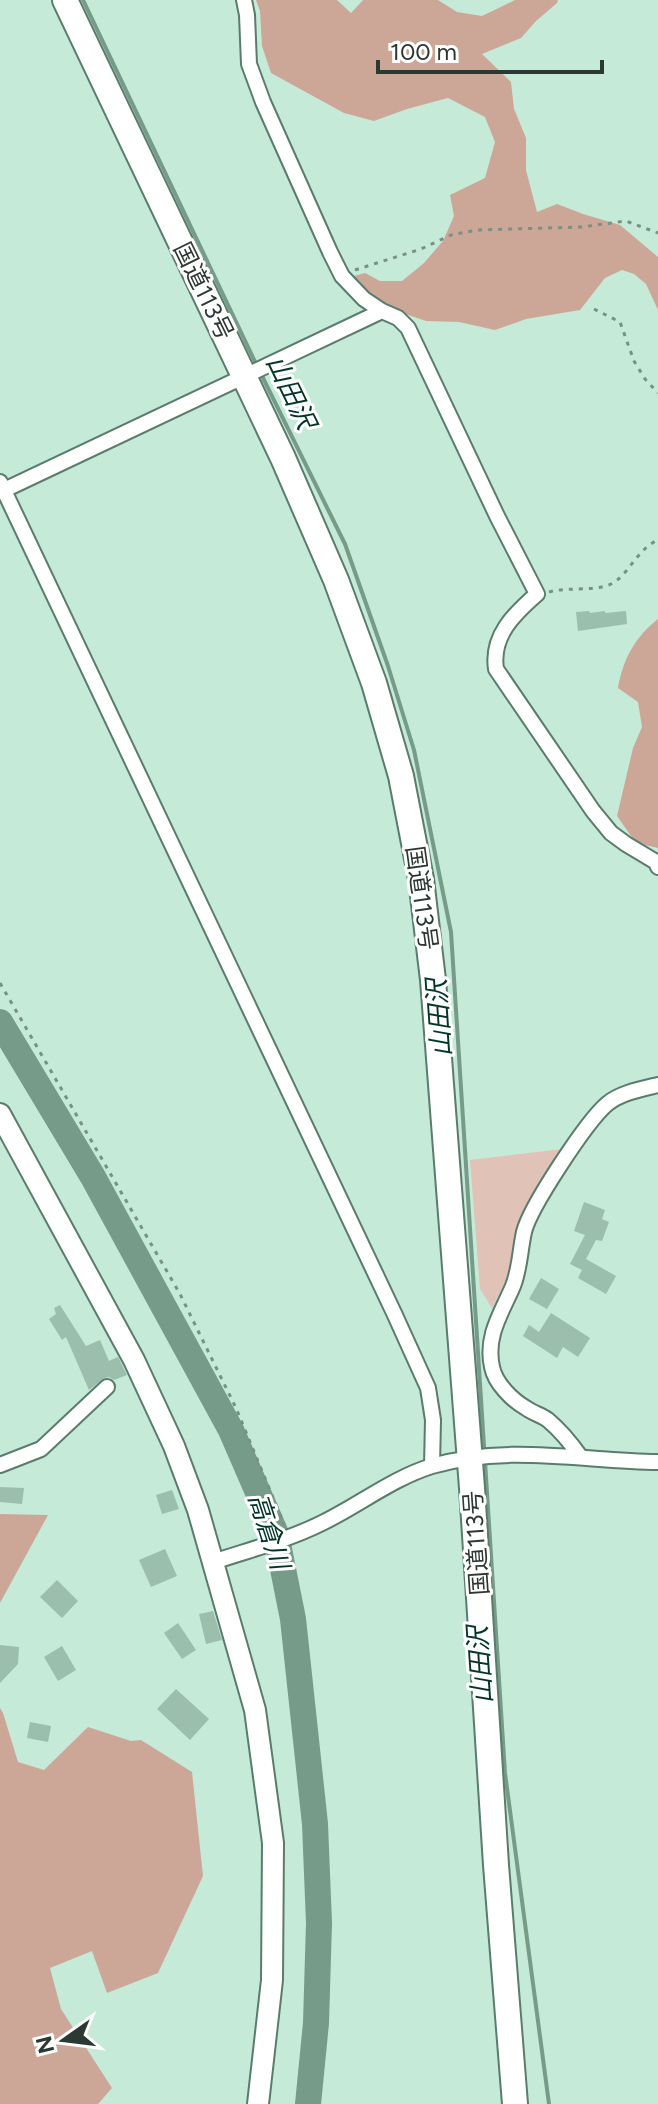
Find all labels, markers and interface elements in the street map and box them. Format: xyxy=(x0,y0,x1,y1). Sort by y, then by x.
scale bar xyxy=(378,24,602,74)
text: 100 m xyxy=(390,37,457,66)
street label: 国道113号 xyxy=(168,238,240,344)
water label: 山田沢 xyxy=(260,350,324,437)
street label: 国道113号 xyxy=(400,844,444,952)
water label: 山田沢 xyxy=(420,975,458,1058)
water label: 高倉川 xyxy=(242,1489,297,1576)
street label: 国道113号 xyxy=(458,1490,494,1596)
water label: 山田沢 xyxy=(461,1622,499,1705)
north arrow xyxy=(24,2000,104,2080)
text: N xyxy=(30,2033,60,2056)

